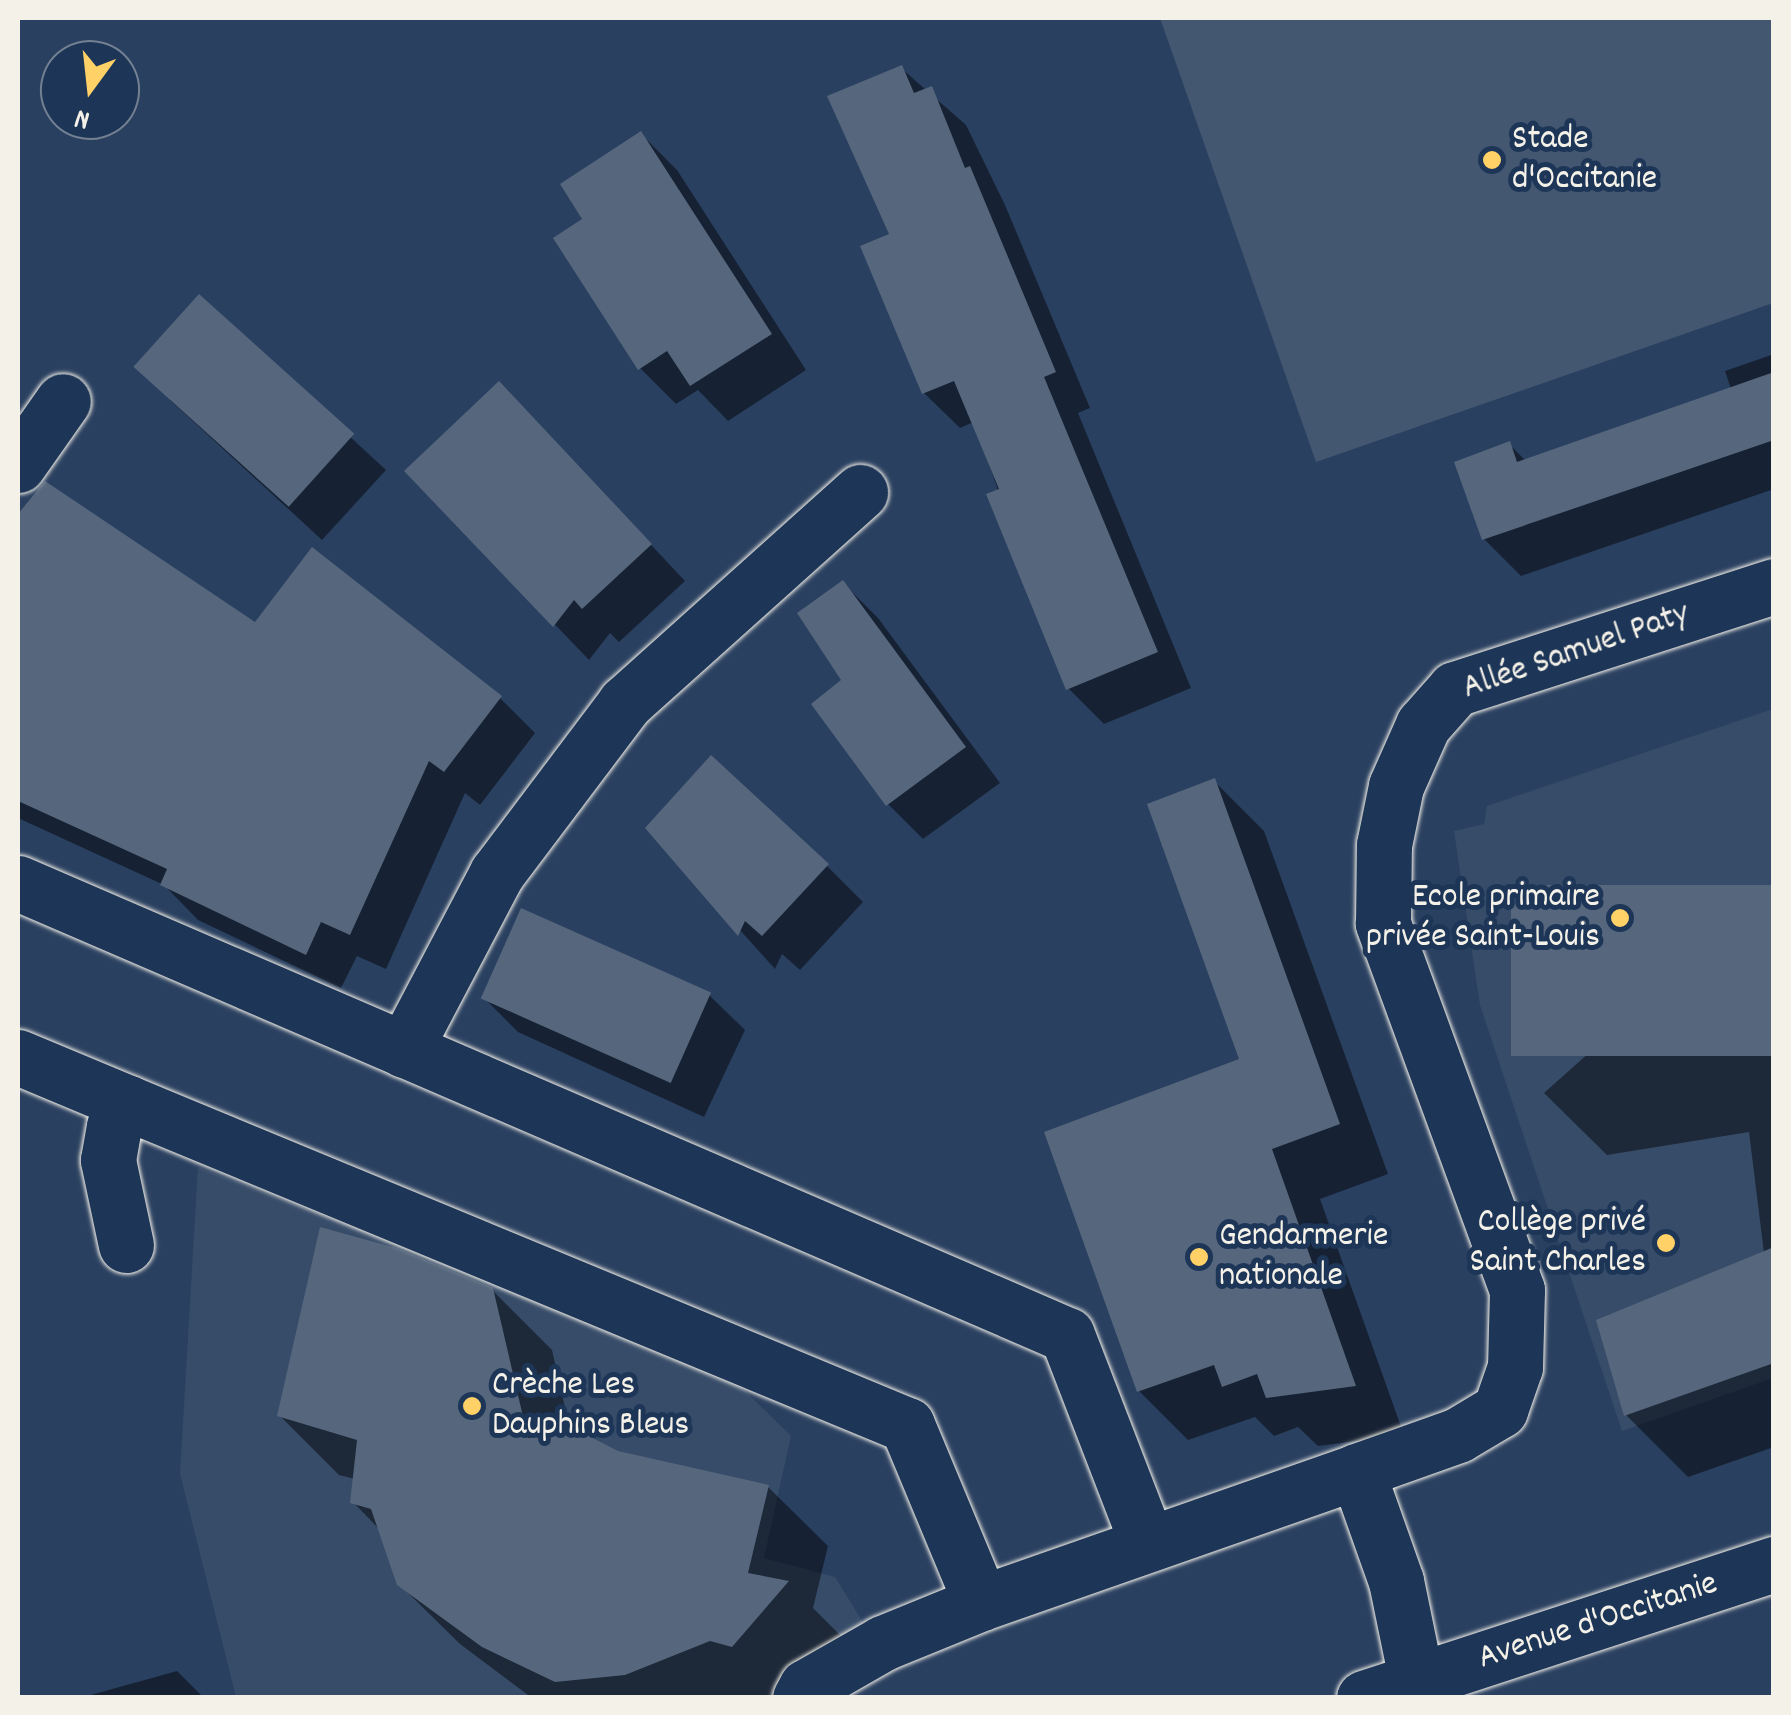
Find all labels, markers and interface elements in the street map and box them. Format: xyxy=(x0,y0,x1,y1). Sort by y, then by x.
north arrow xyxy=(40,40,140,140)
text: N xyxy=(71,96,95,138)
place label: Stade d'Occitanie xyxy=(1512,119,1657,201)
marker: Stade d'Occitanie xyxy=(1481,149,1503,171)
street label: Allée Samuel Paty xyxy=(1457,594,1695,710)
place label: Ecole primaire privée Saint-Louis xyxy=(1366,877,1600,959)
marker: Ecole primaire privée Saint-Louis xyxy=(1609,907,1631,929)
place label: Collège privé Saint Charles xyxy=(1469,1202,1646,1284)
place label: Gendarmerie nationale xyxy=(1219,1216,1388,1298)
marker: Collège privé Saint Charles xyxy=(1655,1232,1677,1254)
marker: Gendarmerie nationale xyxy=(1188,1246,1210,1268)
place label: Crèche Les Dauphins Bleus xyxy=(492,1365,689,1447)
marker: Crèche Les Dauphins Bleus xyxy=(461,1395,483,1417)
street label: Avenue d'Occitanie xyxy=(1473,1564,1723,1680)

